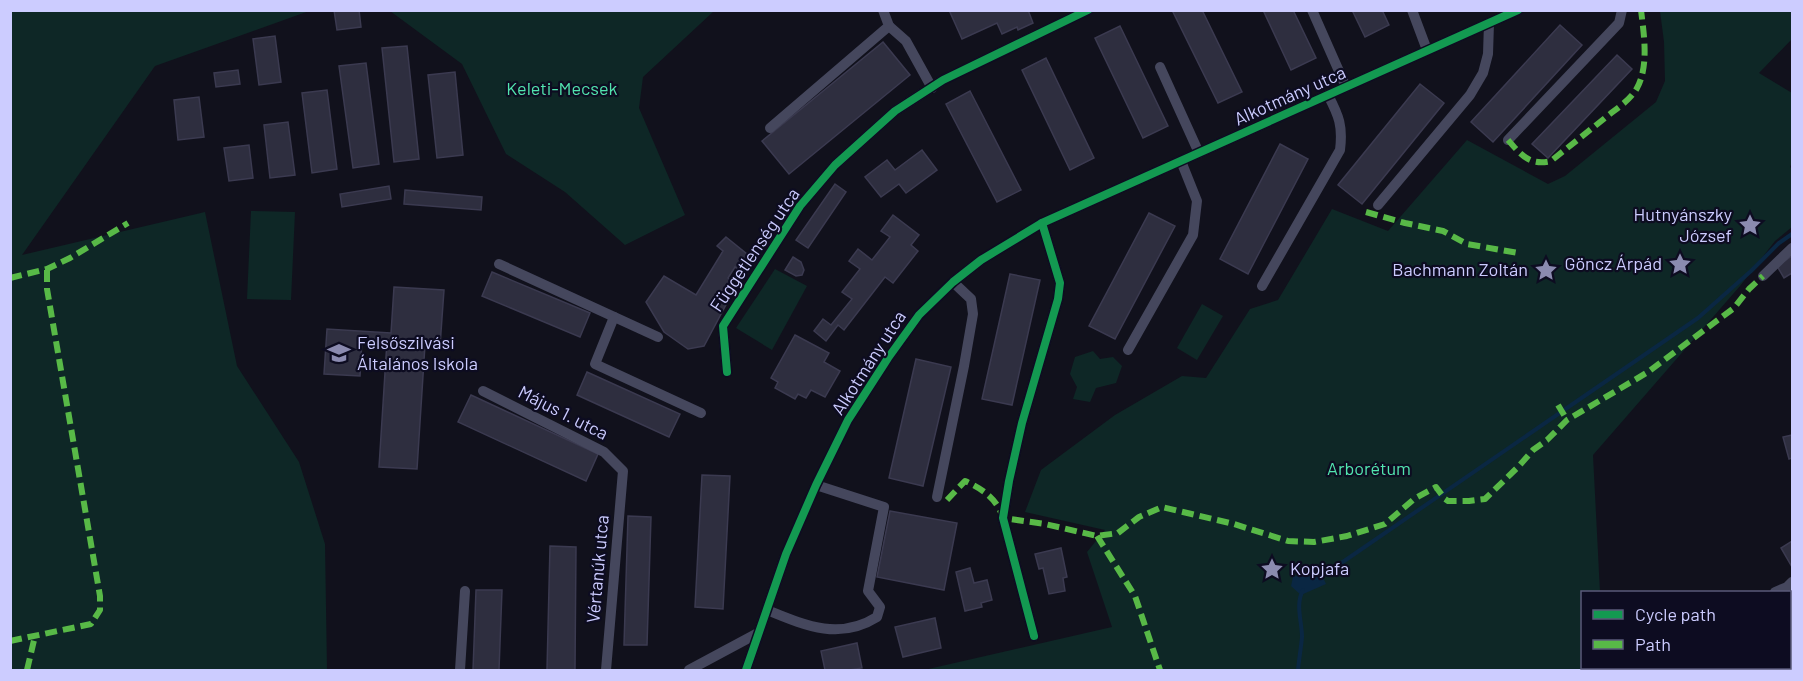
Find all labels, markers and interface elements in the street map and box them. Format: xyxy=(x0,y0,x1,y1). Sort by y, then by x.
street label: Alkotmány utca xyxy=(1230,61,1349,130)
park label: Keleti-Mecsek xyxy=(506,77,618,99)
street label: Függetlenség utca xyxy=(705,183,804,315)
place label: Hutnyánszky József xyxy=(1634,203,1732,246)
place icon: Hutnyánszky József xyxy=(1737,212,1763,238)
place icon: Göncz Árpád xyxy=(1667,251,1693,277)
place label: Göncz Árpád xyxy=(1564,252,1662,274)
place icon: Bachmann Zoltán xyxy=(1533,257,1559,283)
place label: Bachmann Zoltán xyxy=(1392,258,1528,280)
street label: Alkotmány utca xyxy=(826,306,910,419)
place label: Felsőszilvási Általános Iskola xyxy=(357,331,478,374)
school or university icon: Felsőszilvási Általános Iskola xyxy=(326,340,352,366)
street label: Május 1. utca xyxy=(515,380,612,444)
park label: Arborétum xyxy=(1327,457,1411,479)
street label: Vértanúk utca xyxy=(581,514,613,624)
place icon: Kopjafa xyxy=(1259,556,1285,582)
place label: Kopjafa xyxy=(1290,557,1349,579)
legend xyxy=(1581,591,1791,669)
text: Cycle path xyxy=(1635,603,1716,625)
text: Path xyxy=(1635,633,1671,655)

